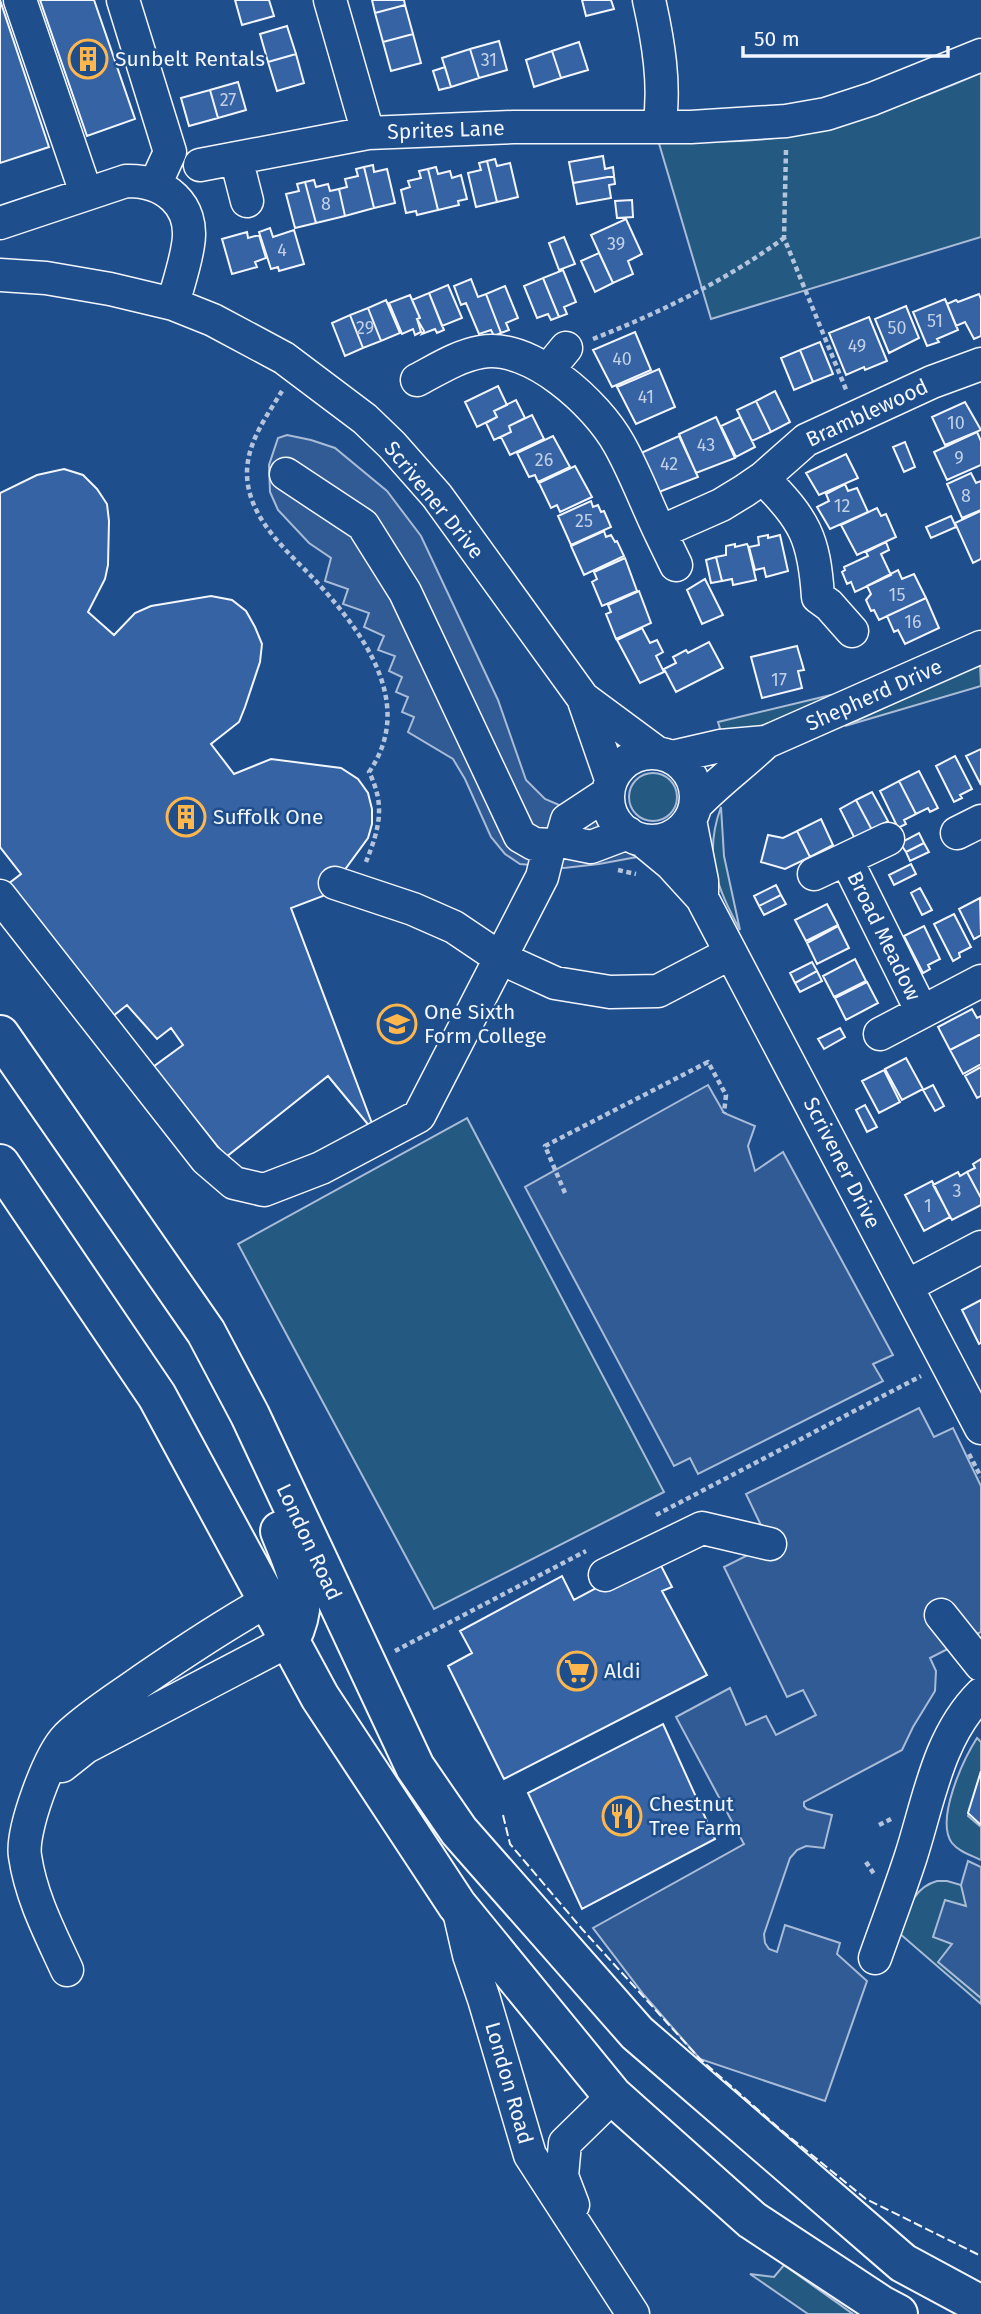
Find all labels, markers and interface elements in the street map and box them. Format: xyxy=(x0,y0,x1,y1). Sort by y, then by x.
scale bar xyxy=(743,14,948,58)
text: 50 m xyxy=(754,26,800,52)
building icon: Sunbelt Rentals xyxy=(67,38,109,80)
place label: Sunbelt Rentals xyxy=(115,46,265,72)
house number: 31 xyxy=(481,49,497,71)
house number: 27 xyxy=(220,89,236,111)
street label: Sprites Lane xyxy=(387,115,505,145)
house number: 8 xyxy=(321,193,331,215)
house number: 39 xyxy=(607,233,625,255)
house number: 4 xyxy=(277,239,287,261)
house number: 51 xyxy=(927,310,943,332)
house number: 29 xyxy=(356,317,374,339)
house number: 50 xyxy=(887,317,907,339)
house number: 49 xyxy=(848,335,866,357)
house number: 40 xyxy=(612,348,632,370)
street label: Bramblewood xyxy=(802,373,932,453)
house number: 41 xyxy=(638,386,654,408)
house number: 10 xyxy=(947,412,965,434)
house number: 43 xyxy=(697,434,715,456)
street label: Scrivener Drive xyxy=(379,436,489,564)
house number: 9 xyxy=(954,447,964,469)
house number: 26 xyxy=(535,449,553,471)
house number: 42 xyxy=(660,453,678,475)
house number: 8 xyxy=(961,485,971,507)
house number: 12 xyxy=(834,495,850,517)
house number: 25 xyxy=(575,510,593,532)
house number: 15 xyxy=(889,584,905,606)
house number: 16 xyxy=(904,611,922,633)
street label: Shepherd Drive xyxy=(802,653,946,737)
house number: 17 xyxy=(771,669,787,691)
building icon: Suffolk One xyxy=(165,796,207,838)
place label: Suffolk One xyxy=(213,804,324,830)
street label: Broad Meadow xyxy=(841,867,927,1005)
place label: One Sixth Form College xyxy=(424,999,547,1049)
school or university icon: One Sixth Form College xyxy=(376,1003,418,1045)
street label: Scrivener Drive xyxy=(798,1093,886,1233)
house number: 3 xyxy=(953,1180,961,1202)
house number: 1 xyxy=(924,1195,932,1217)
street label: London Road xyxy=(271,1480,347,1604)
supermarket icon: Aldi xyxy=(556,1650,598,1692)
place label: Aldi xyxy=(604,1658,641,1684)
place label: Chestnut Tree Farm xyxy=(649,1791,742,1841)
restaurant icon: Chestnut Tree Farm xyxy=(601,1795,643,1837)
street label: London Road xyxy=(479,2019,539,2147)

